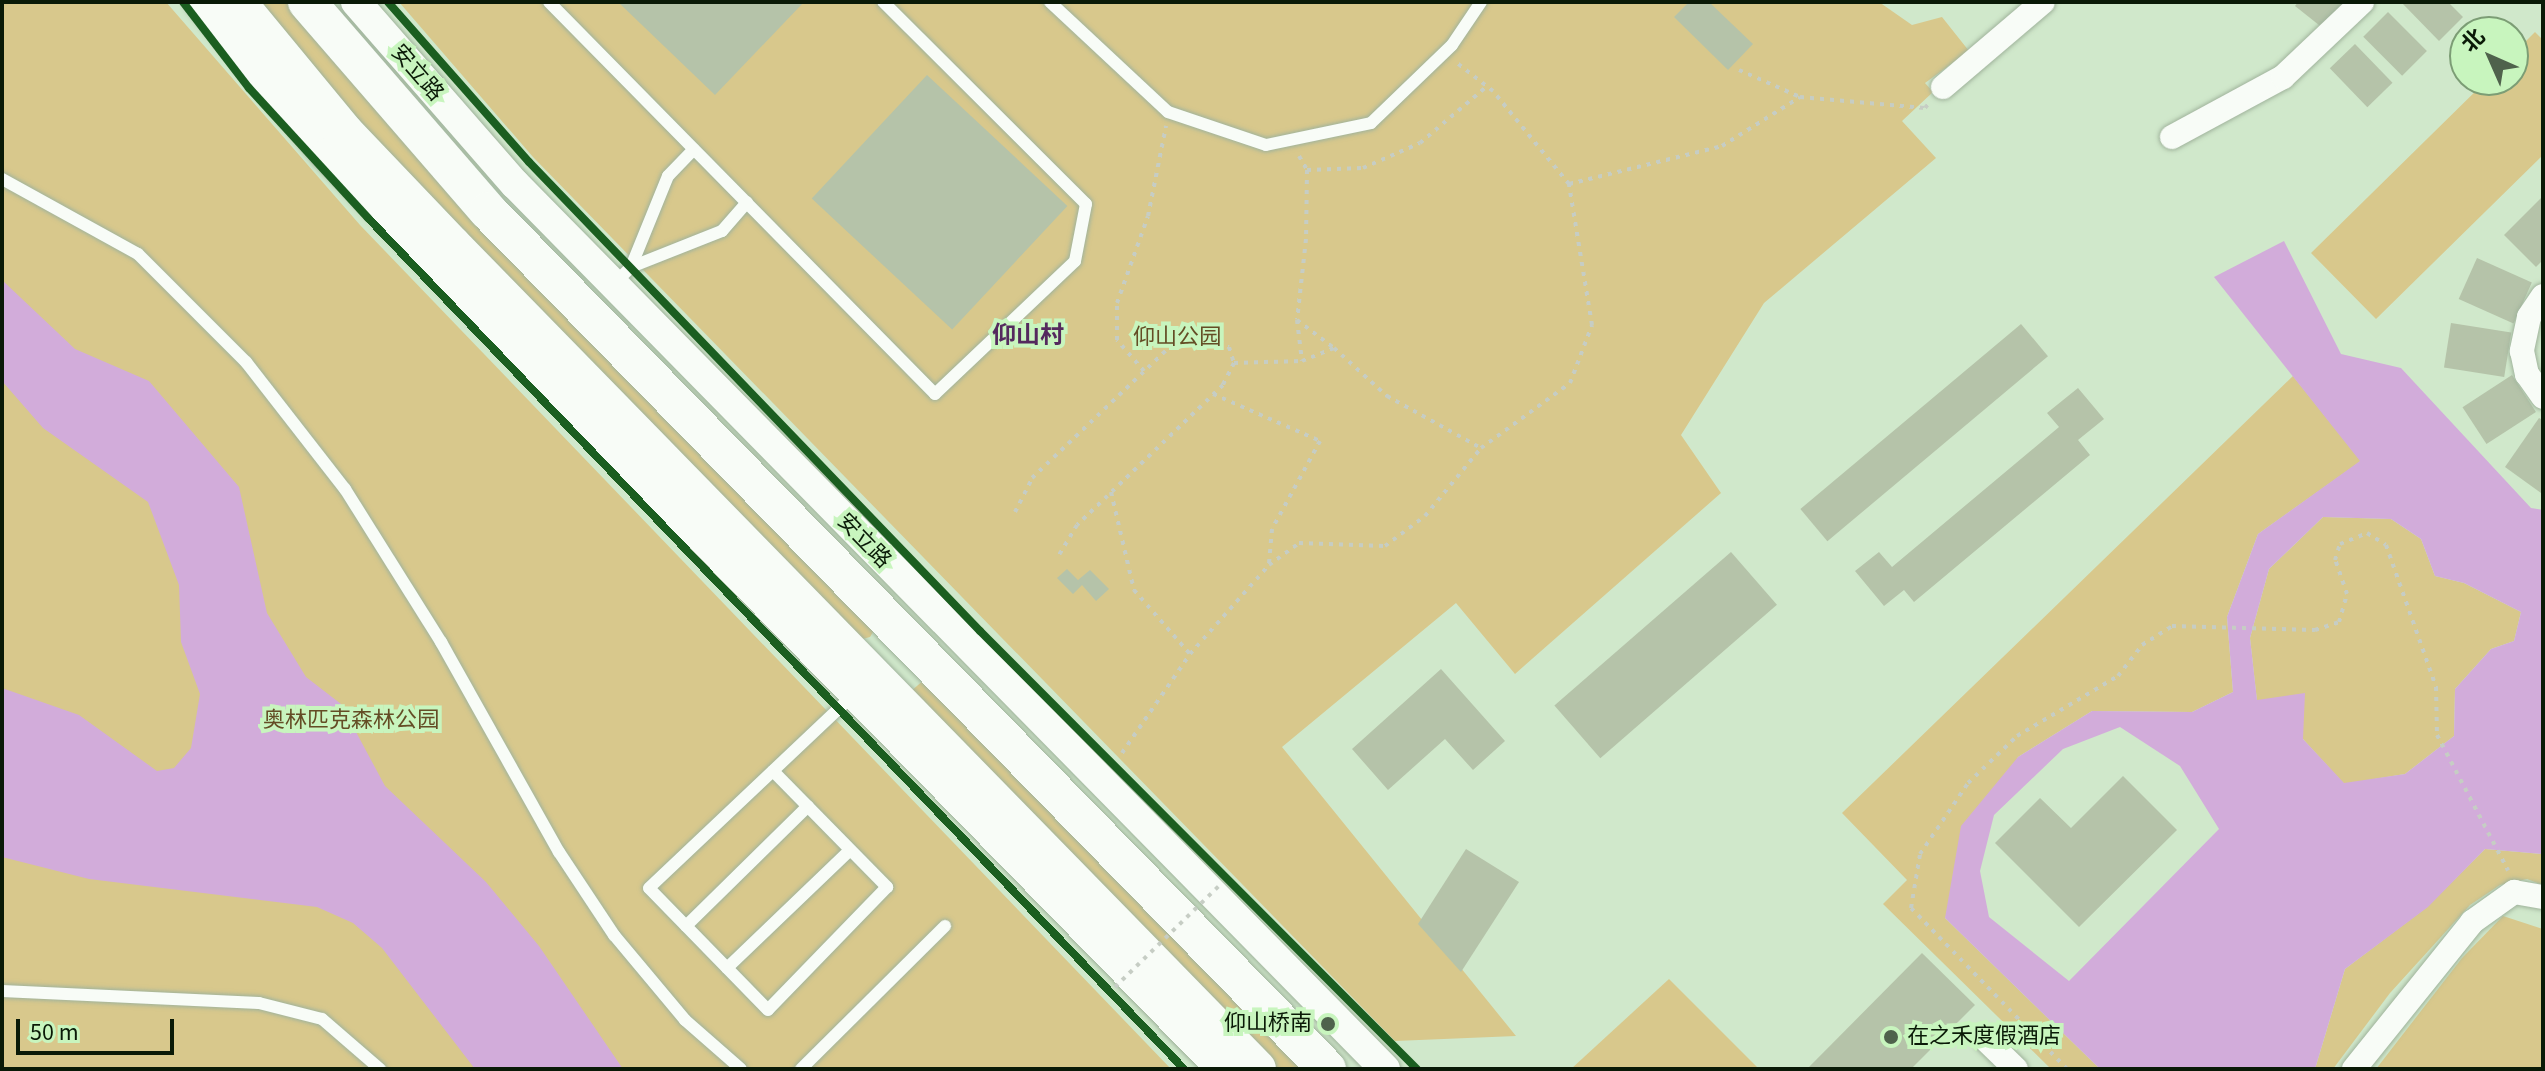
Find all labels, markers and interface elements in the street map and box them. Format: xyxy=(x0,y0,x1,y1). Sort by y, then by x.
north arrow xyxy=(2449,16,2529,96)
text: 北 xyxy=(2454,21,2493,60)
street label: 安立路 xyxy=(385,39,449,107)
district label: 仰山村 xyxy=(992,322,1064,350)
park label: 仰山公园 xyxy=(1133,325,1221,351)
street label: 安立路 xyxy=(832,508,896,574)
park label: 奥林匹克森林公园 xyxy=(263,708,439,734)
scale bar xyxy=(20,1003,178,1053)
place label: 仰山桥南 xyxy=(1224,1011,1312,1037)
text: 50 m xyxy=(30,1015,79,1050)
marker: 仰山桥南 xyxy=(1319,1015,1337,1033)
place label: 在之禾度假酒店 xyxy=(1907,1024,2061,1050)
marker: 在之禾度假酒店 xyxy=(1882,1028,1900,1046)

